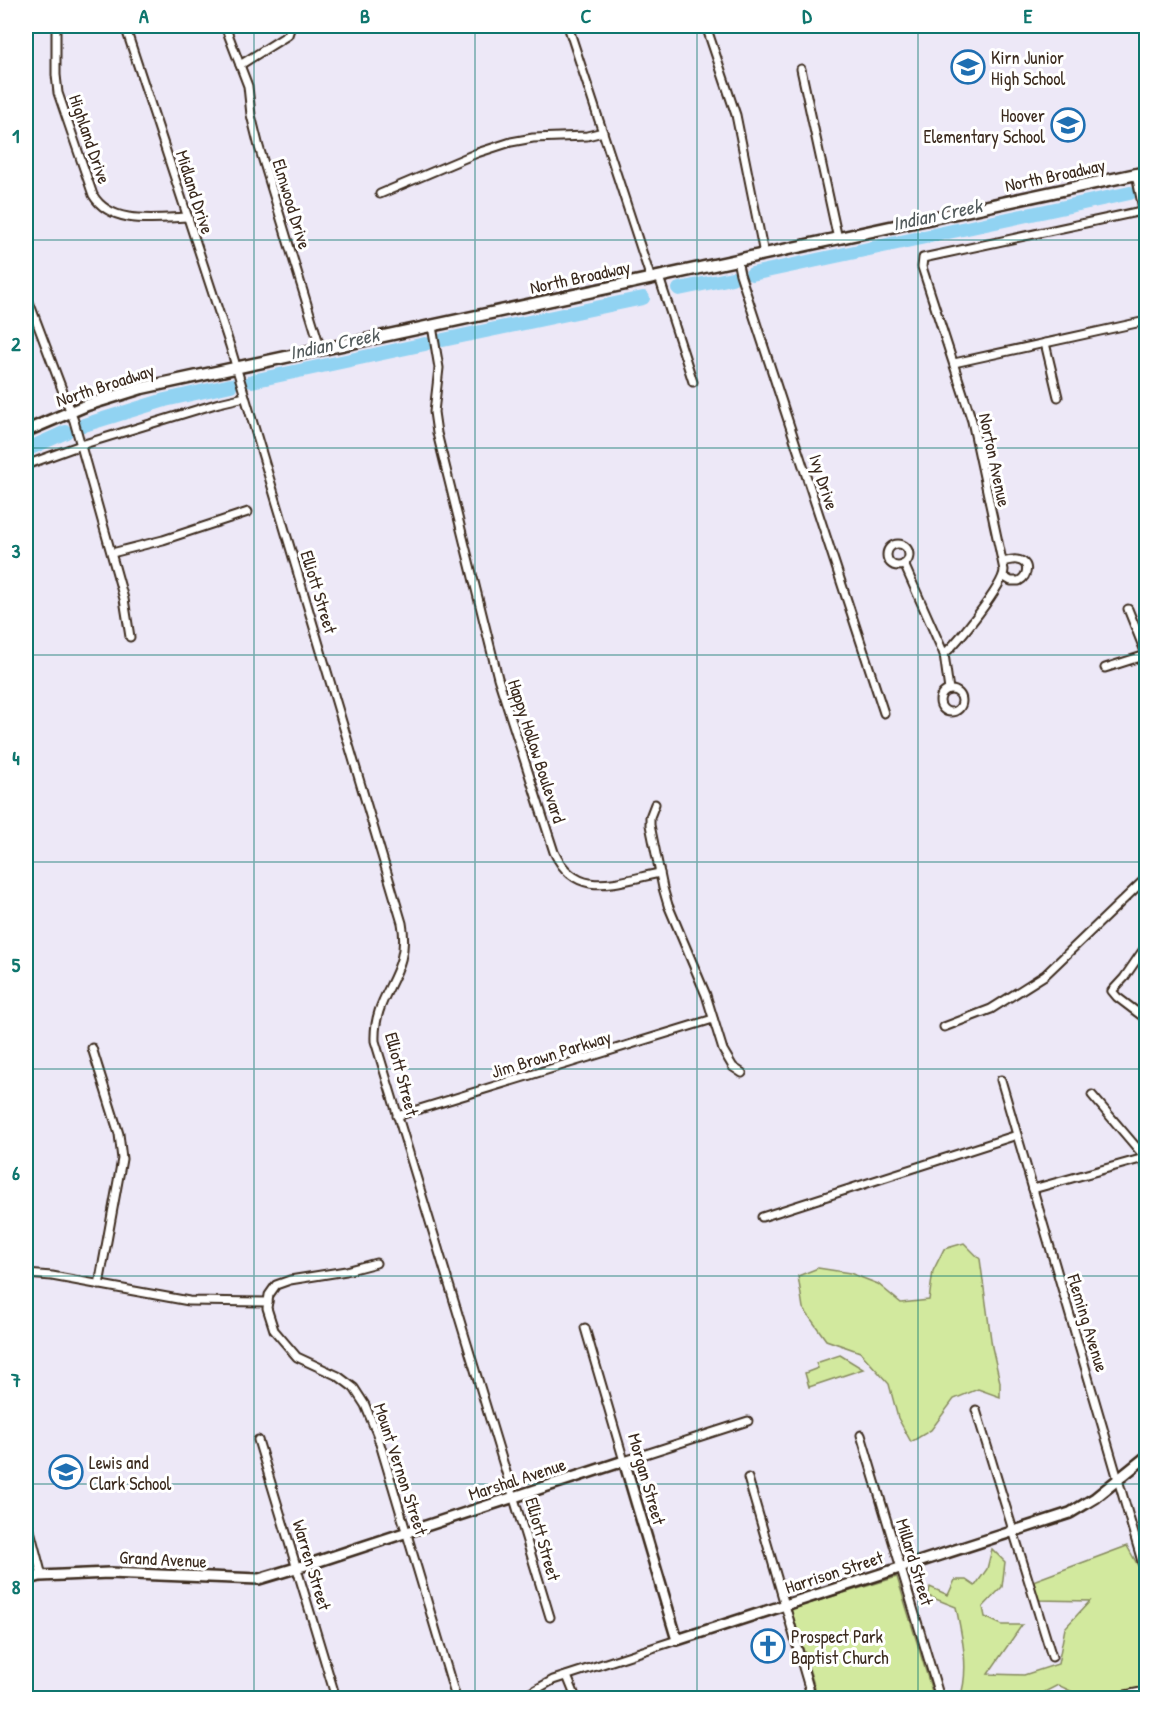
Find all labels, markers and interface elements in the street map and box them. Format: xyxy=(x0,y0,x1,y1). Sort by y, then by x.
text: A xyxy=(139,2,149,29)
text: B xyxy=(360,2,370,29)
text: C xyxy=(581,2,592,29)
text: D xyxy=(802,2,812,29)
text: E xyxy=(1024,2,1033,29)
place label: Kirn Junior High School xyxy=(991,45,1065,91)
school or university icon: Kirn Junior High School xyxy=(950,49,986,85)
street label: Highland Drive xyxy=(63,91,117,187)
place label: Hoover Elementary School xyxy=(924,103,1045,149)
school or university icon: Hoover Elementary School xyxy=(1050,107,1086,143)
text: 1 xyxy=(12,122,20,149)
street label: Midland Drive xyxy=(170,147,220,237)
street label: North Broadway xyxy=(1002,152,1108,198)
street label: Elmwood Drive xyxy=(266,156,318,252)
water label: Indian Creek xyxy=(890,191,986,237)
street label: North Broadway xyxy=(527,254,633,300)
water label: Indian Creek xyxy=(287,320,383,366)
text: 2 xyxy=(11,330,21,357)
street label: North Broadway xyxy=(53,357,158,413)
street label: Norton Avenue xyxy=(973,411,1017,509)
street label: Ivy Drive xyxy=(803,451,845,513)
text: 3 xyxy=(12,537,21,564)
street label: Elliott Street xyxy=(295,547,344,637)
street label: Happy Hollow Boulevard xyxy=(502,676,572,826)
text: 4 xyxy=(12,744,20,771)
text: 5 xyxy=(12,951,21,978)
street label: Jim Brown Parkway xyxy=(488,1024,614,1084)
street label: Elliott Street xyxy=(379,1030,425,1119)
text: 6 xyxy=(12,1159,20,1186)
street label: Fleming Avenue xyxy=(1061,1270,1115,1375)
text: 7 xyxy=(10,1366,21,1393)
street label: Mount Vernon Street xyxy=(368,1400,434,1539)
street label: Morgan Street xyxy=(622,1430,672,1528)
place label: Lewis and Clark School xyxy=(89,1450,172,1496)
street label: Marshal Avenue xyxy=(465,1452,569,1506)
school or university icon: Lewis and Clark School xyxy=(48,1454,84,1490)
street label: Elliott Street xyxy=(519,1494,567,1584)
street label: Millard Street xyxy=(890,1516,940,1609)
street label: Warren Street xyxy=(286,1517,338,1614)
street label: Grand Avenue xyxy=(119,1544,207,1574)
street label: Harrison Street xyxy=(782,1544,887,1600)
text: 8 xyxy=(12,1573,21,1600)
place label: Prospect Park Baptist Church xyxy=(791,1624,889,1670)
church icon: Prospect Park Baptist Church xyxy=(750,1628,786,1664)

